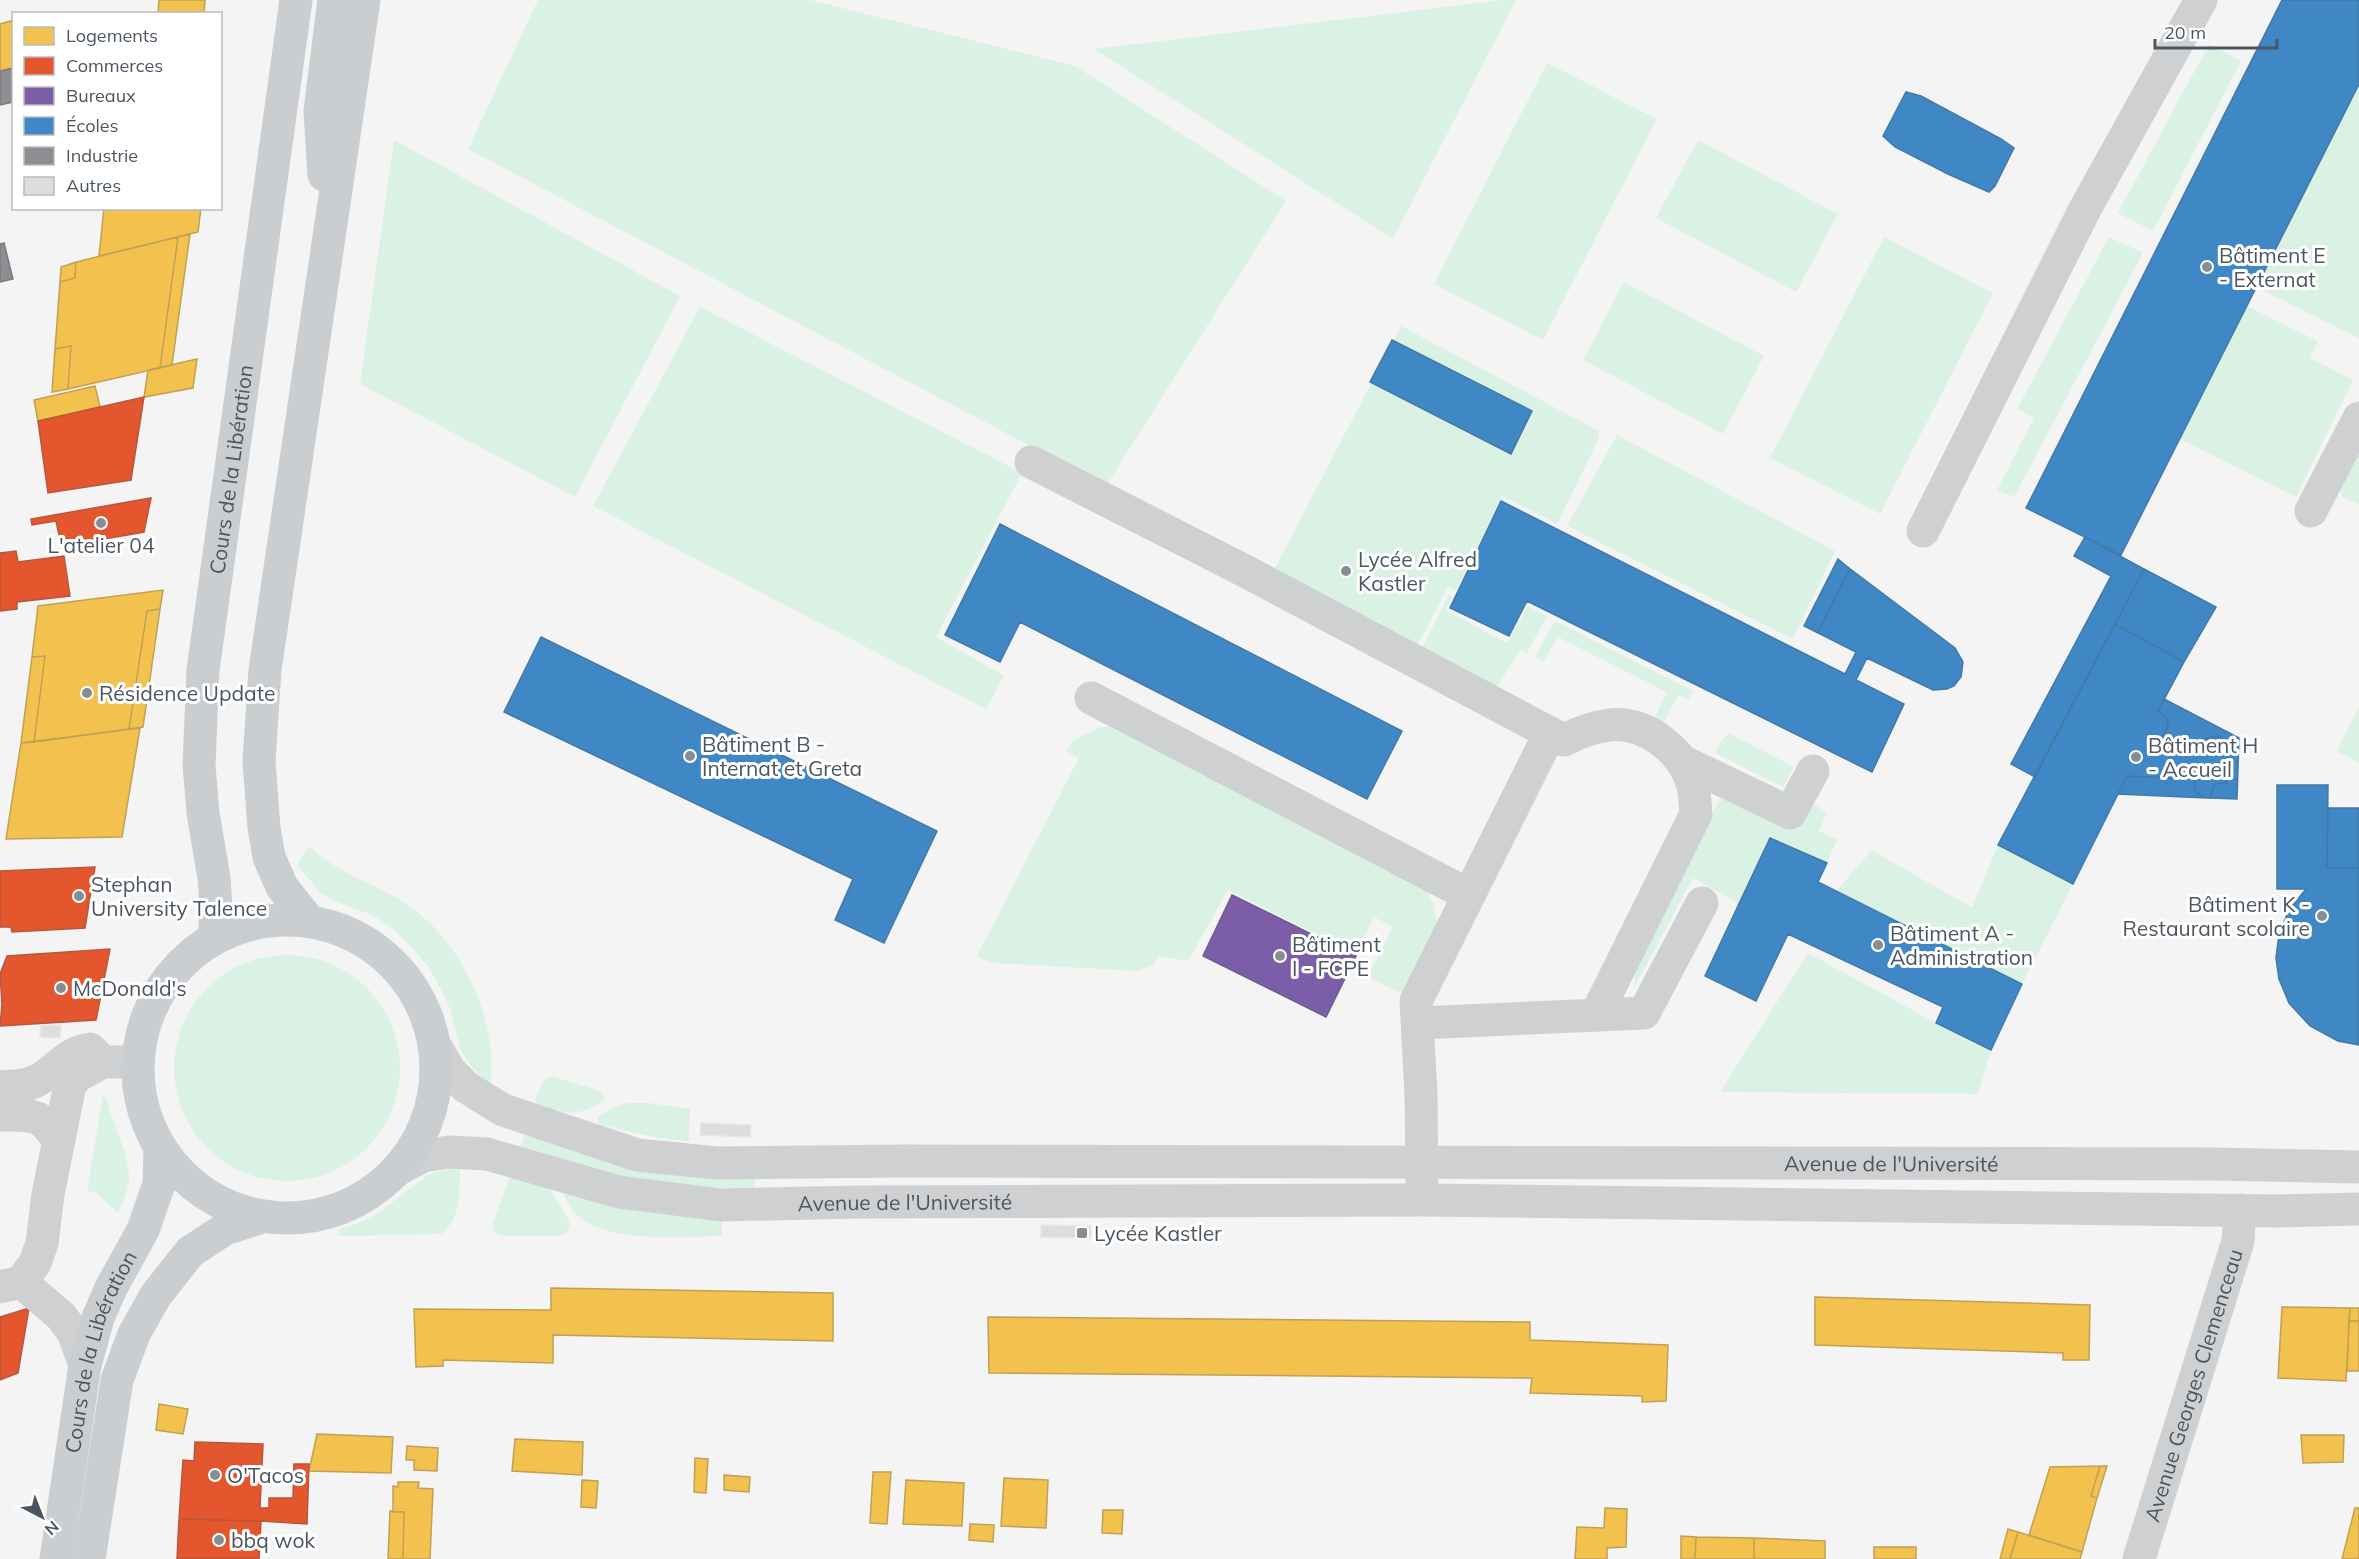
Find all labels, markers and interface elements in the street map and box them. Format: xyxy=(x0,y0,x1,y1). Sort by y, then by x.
legend xyxy=(12,12,222,210)
scale bar xyxy=(2155,12,2276,50)
text: 20 m xyxy=(2164,21,2206,44)
text: Logements xyxy=(66,24,158,47)
text: Commerces xyxy=(66,54,163,77)
text: Bureaux xyxy=(66,84,136,107)
text: Écoles xyxy=(66,114,119,137)
text: Industrie xyxy=(66,144,138,167)
text: Autres xyxy=(66,174,121,197)
place label: Bâtiment E - Externat xyxy=(2219,242,2326,292)
marker: Bâtiment E - Externat xyxy=(2200,260,2214,274)
street label: Cours de la Libération xyxy=(203,363,258,576)
marker: L'atelier 04 xyxy=(94,516,108,530)
place label: L'atelier 04 xyxy=(47,532,155,558)
place label: Lycée Alfred Kastler xyxy=(1358,546,1477,596)
marker: Lycée Alfred Kastler xyxy=(1339,564,1353,578)
place label: Résidence Update xyxy=(99,680,275,706)
marker: Résidence Update xyxy=(80,686,94,700)
place label: Bâtiment B - Internat et Greta xyxy=(702,731,862,781)
place label: Bâtiment H - Accueil xyxy=(2148,732,2258,782)
marker: Bâtiment B - Internat et Greta xyxy=(683,749,697,763)
marker: Bâtiment H - Accueil xyxy=(2129,750,2143,764)
place label: Stephan University Talence xyxy=(91,871,267,921)
marker: Stephan University Talence xyxy=(72,889,86,903)
place label: Bâtiment K - Restaurant scolaire xyxy=(2123,891,2310,941)
marker: Bâtiment K - Restaurant scolaire xyxy=(2315,909,2329,923)
place label: Bâtiment A - Administration xyxy=(1890,920,2033,970)
place label: Bâtiment I - FCPE xyxy=(1292,931,1381,981)
marker: Bâtiment A - Administration xyxy=(1871,938,1885,952)
marker: Bâtiment I - FCPE xyxy=(1273,949,1287,963)
place label: McDonald's xyxy=(73,975,187,1001)
marker: McDonald's xyxy=(54,981,68,995)
street label: Avenue de l'Université xyxy=(1784,1150,1999,1177)
street label: Avenue de l'Université xyxy=(797,1188,1012,1216)
place label: Lycée Kastler xyxy=(1094,1220,1222,1246)
marker: Lycée Kastler xyxy=(1075,1226,1089,1240)
street label: Cours de la Libération xyxy=(59,1246,142,1455)
street label: Avenue Georges Clemenceau xyxy=(2138,1246,2248,1525)
place label: O'Tacos xyxy=(227,1462,304,1488)
marker: O'Tacos xyxy=(208,1468,222,1482)
north arrow xyxy=(12,1487,72,1547)
text: N xyxy=(41,1517,63,1540)
place label: bbq wok xyxy=(231,1527,315,1553)
marker: bbq wok xyxy=(212,1533,226,1547)

